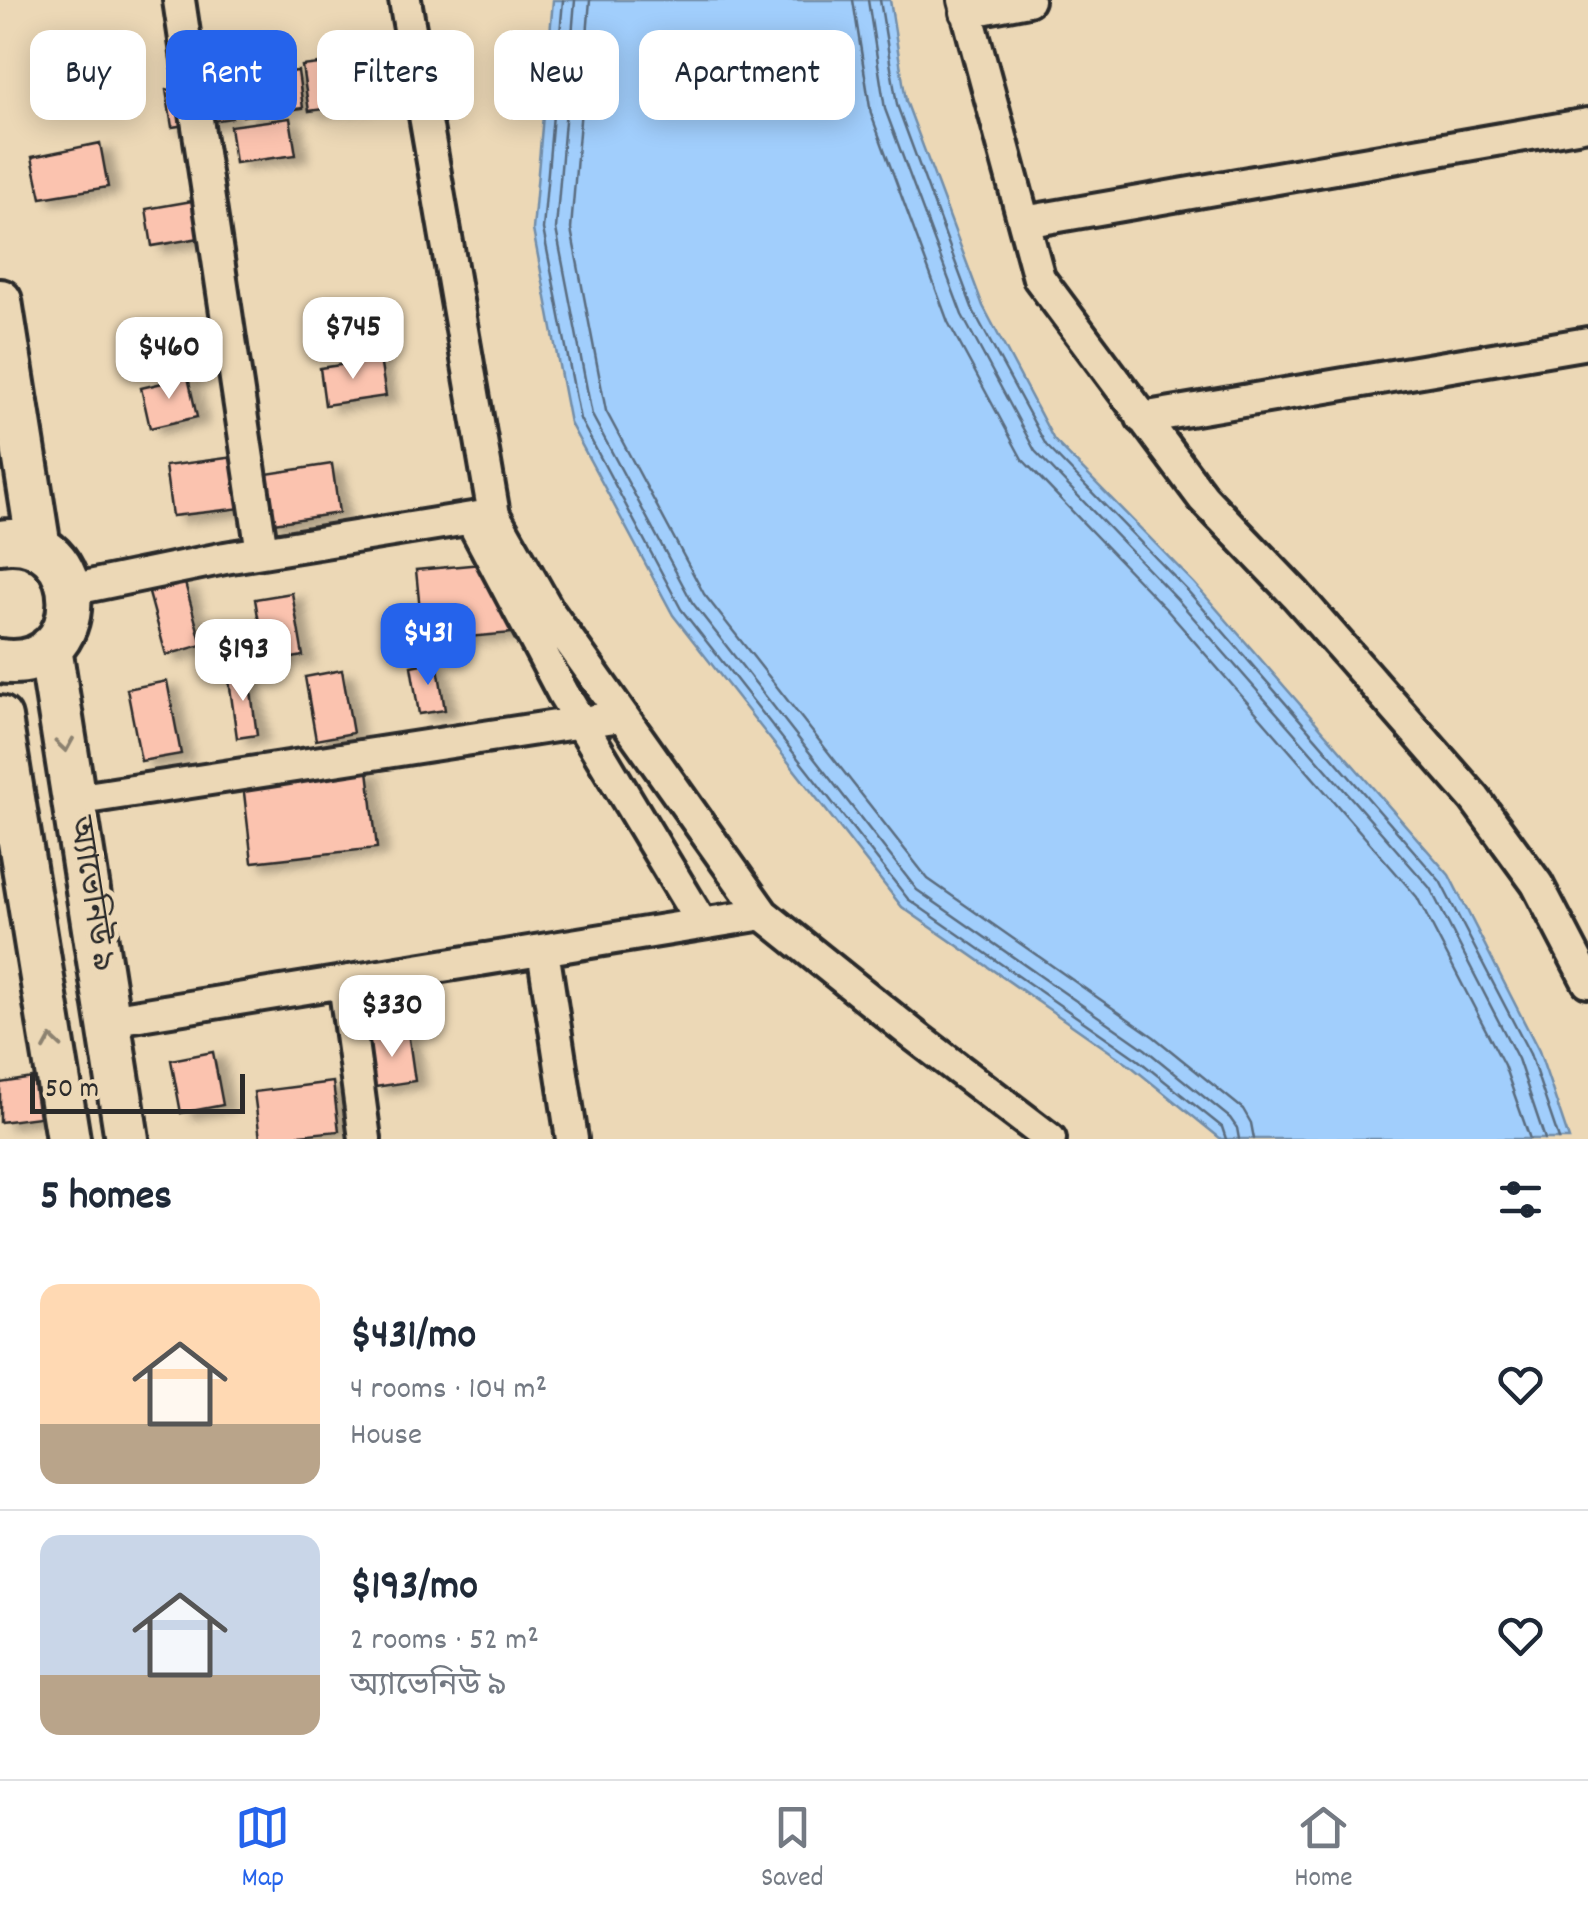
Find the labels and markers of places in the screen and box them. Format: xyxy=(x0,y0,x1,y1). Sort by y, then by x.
pin: $745 xyxy=(294,297,412,382)
pin: $460 xyxy=(110,317,228,402)
pin: $431 xyxy=(369,603,487,688)
pin: $193 xyxy=(184,619,302,704)
pin: $330 xyxy=(333,975,451,1060)

